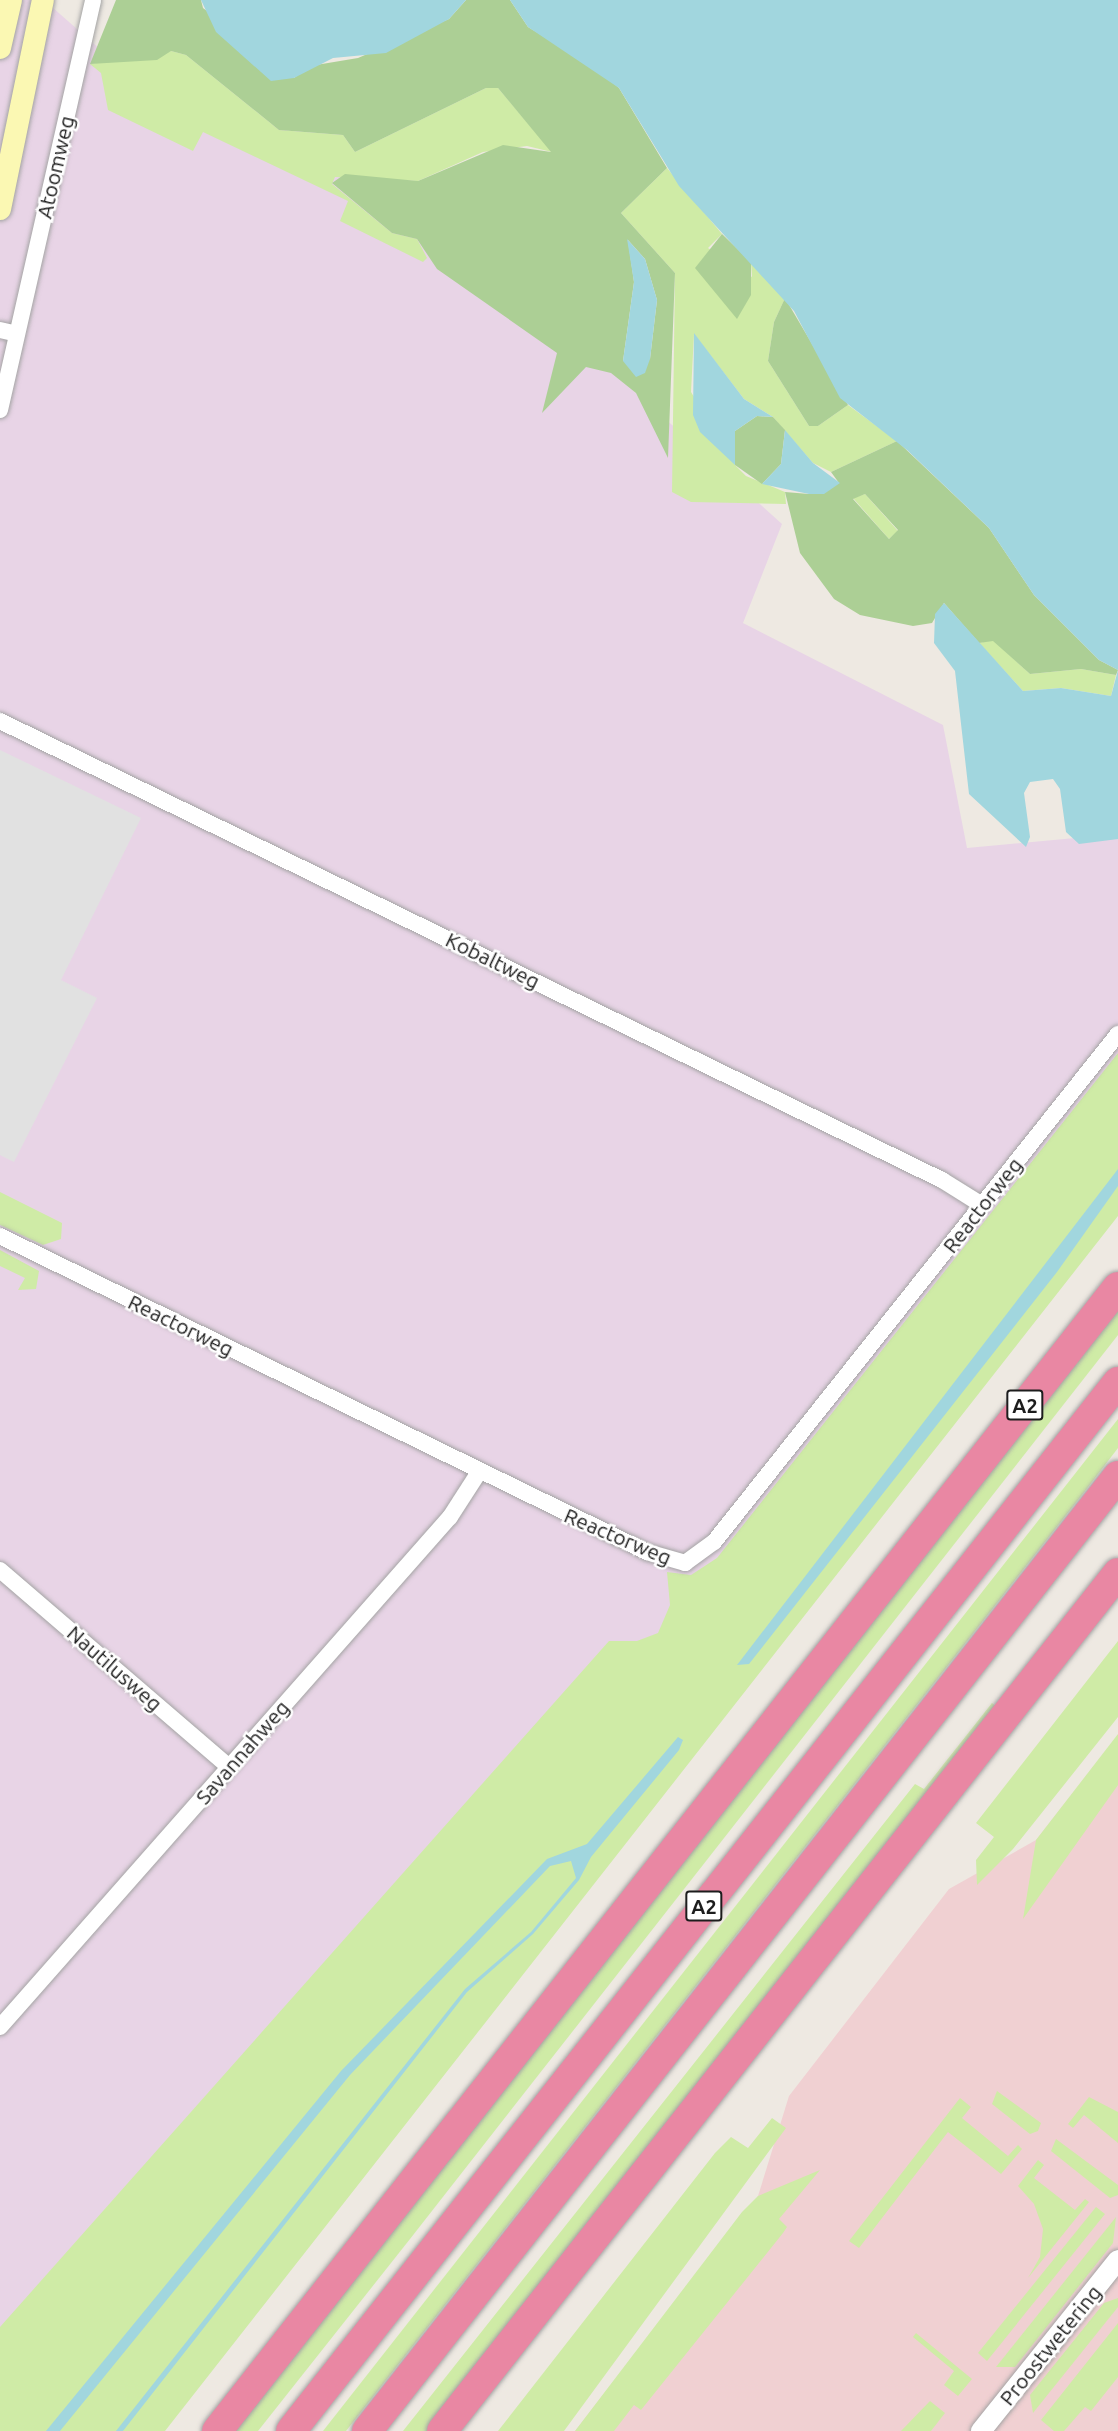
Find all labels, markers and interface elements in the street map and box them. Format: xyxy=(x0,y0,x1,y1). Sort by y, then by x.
street label: Atoomweg xyxy=(31,113,79,221)
street label: Kobaltweg xyxy=(442,926,544,994)
street label: Reactorweg xyxy=(937,1152,1027,1258)
street label: Reactorweg xyxy=(124,1289,238,1361)
road number: A2 xyxy=(1006,1388,1044,1422)
street label: Reactorweg xyxy=(561,1502,675,1570)
street label: Nautilusweg xyxy=(62,1620,168,1716)
street label: Savannahweg xyxy=(190,1695,294,1809)
road number: A2 xyxy=(684,1889,724,1923)
street label: Proostwetering xyxy=(994,2280,1106,2410)

